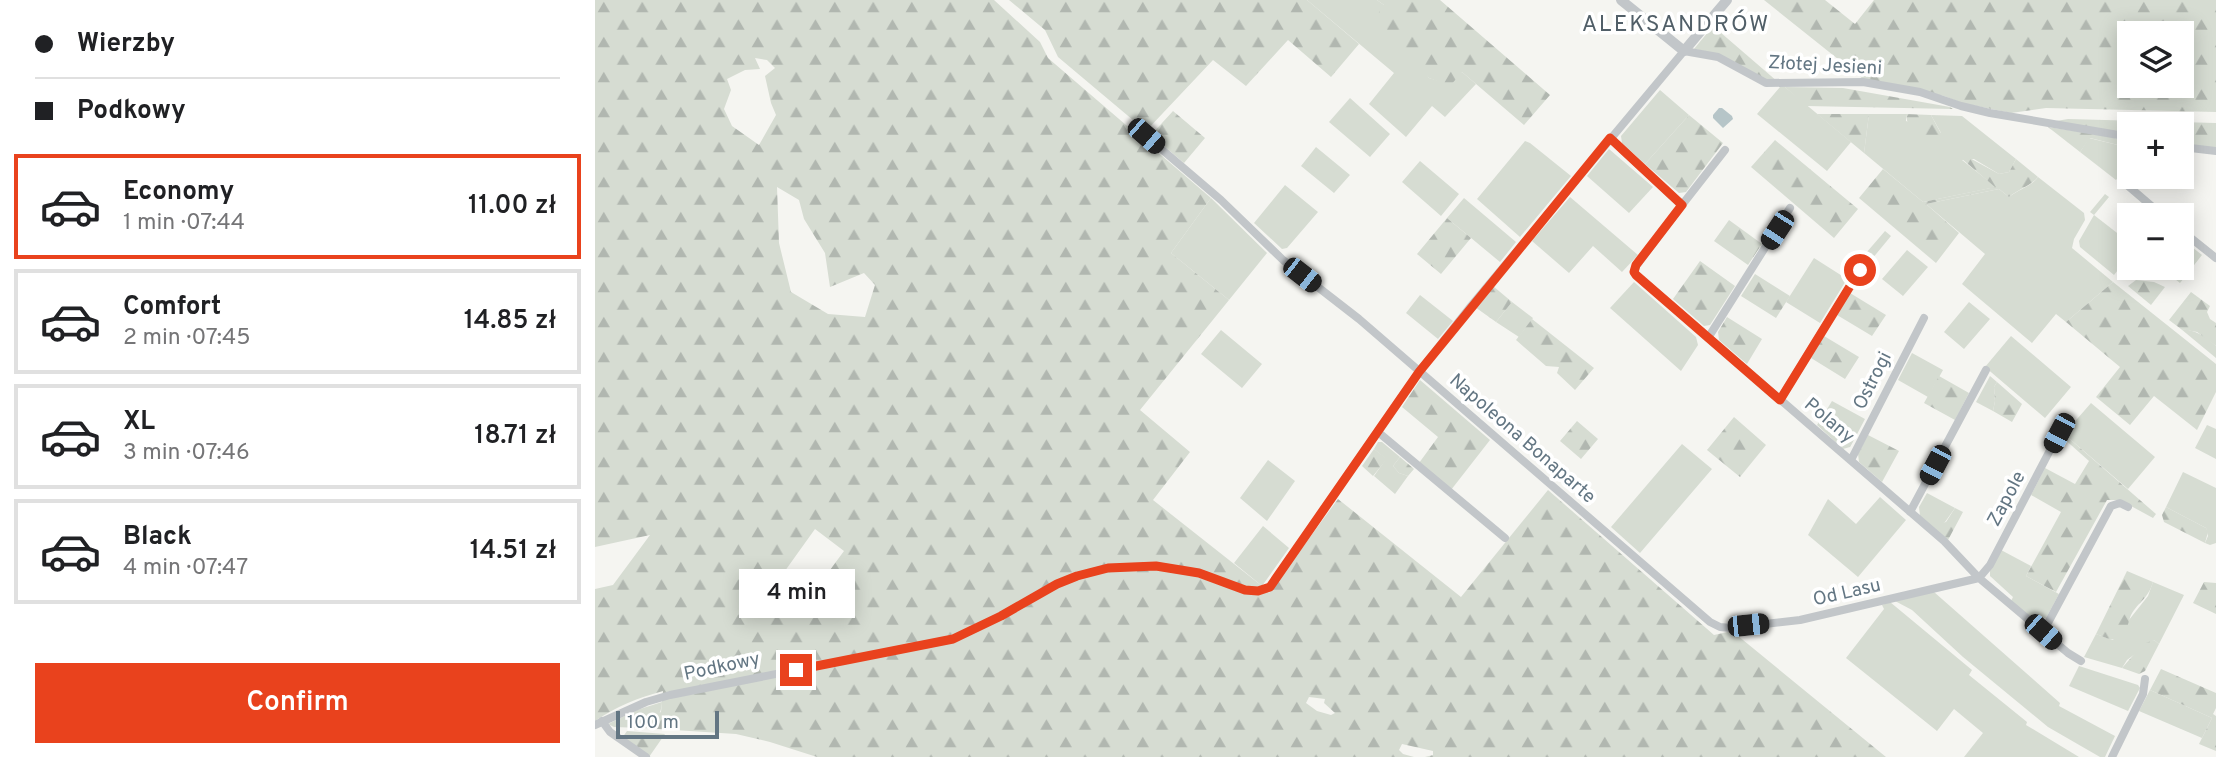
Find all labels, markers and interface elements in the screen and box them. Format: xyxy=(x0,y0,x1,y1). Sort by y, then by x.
district label: ALEKSANDRÓW xyxy=(1582,9,1770,40)
map controls xyxy=(2117,21,2194,280)
button: layers xyxy=(2117,21,2194,98)
text: Wierzby xyxy=(77,28,175,61)
street label: Złotej Jesieni xyxy=(1767,51,1883,81)
text: Podkowy xyxy=(77,95,186,128)
button: + xyxy=(2117,112,2194,189)
car xyxy=(1124,114,1169,158)
icon: car xyxy=(39,175,102,238)
text: Economy xyxy=(123,176,234,209)
text: 11.00 zł xyxy=(468,190,556,223)
button: − xyxy=(2117,203,2194,280)
car xyxy=(1757,207,1798,253)
text: 1 min · 07:44 xyxy=(123,209,245,238)
car xyxy=(1279,254,1326,296)
route start xyxy=(1844,254,1876,286)
icon: car xyxy=(39,290,102,353)
text: Comfort xyxy=(123,291,221,324)
text: 14.85 zł xyxy=(464,305,556,338)
text: 2 min · 07:45 xyxy=(123,324,250,353)
street label: Ostrogi xyxy=(1848,348,1898,414)
street label: Napoleona Bonaparte xyxy=(1444,369,1600,509)
street label: Polany xyxy=(1799,393,1859,449)
icon: car xyxy=(39,405,102,468)
text: XL xyxy=(123,406,155,439)
car xyxy=(2040,410,2079,456)
text: 18.71 zł xyxy=(474,420,556,453)
text: 3 min · 07:46 xyxy=(123,439,250,468)
car xyxy=(1916,442,1955,488)
street label: Zapole xyxy=(1982,467,2032,531)
icon: car xyxy=(39,520,102,583)
text: Black xyxy=(123,521,192,554)
text: 14.51 zł xyxy=(470,535,556,568)
text: 4 min · 07:47 xyxy=(123,554,248,583)
callout: 4 min xyxy=(738,568,854,618)
street label: Od Lasu xyxy=(1811,574,1883,612)
text: 4 min xyxy=(767,579,827,608)
car xyxy=(2021,610,2066,654)
car xyxy=(1727,612,1770,638)
street label: Podkowy xyxy=(682,647,762,687)
route end xyxy=(780,654,812,686)
button: Confirm xyxy=(35,663,560,743)
scale bar xyxy=(616,708,719,740)
text: 100 m xyxy=(627,711,679,735)

